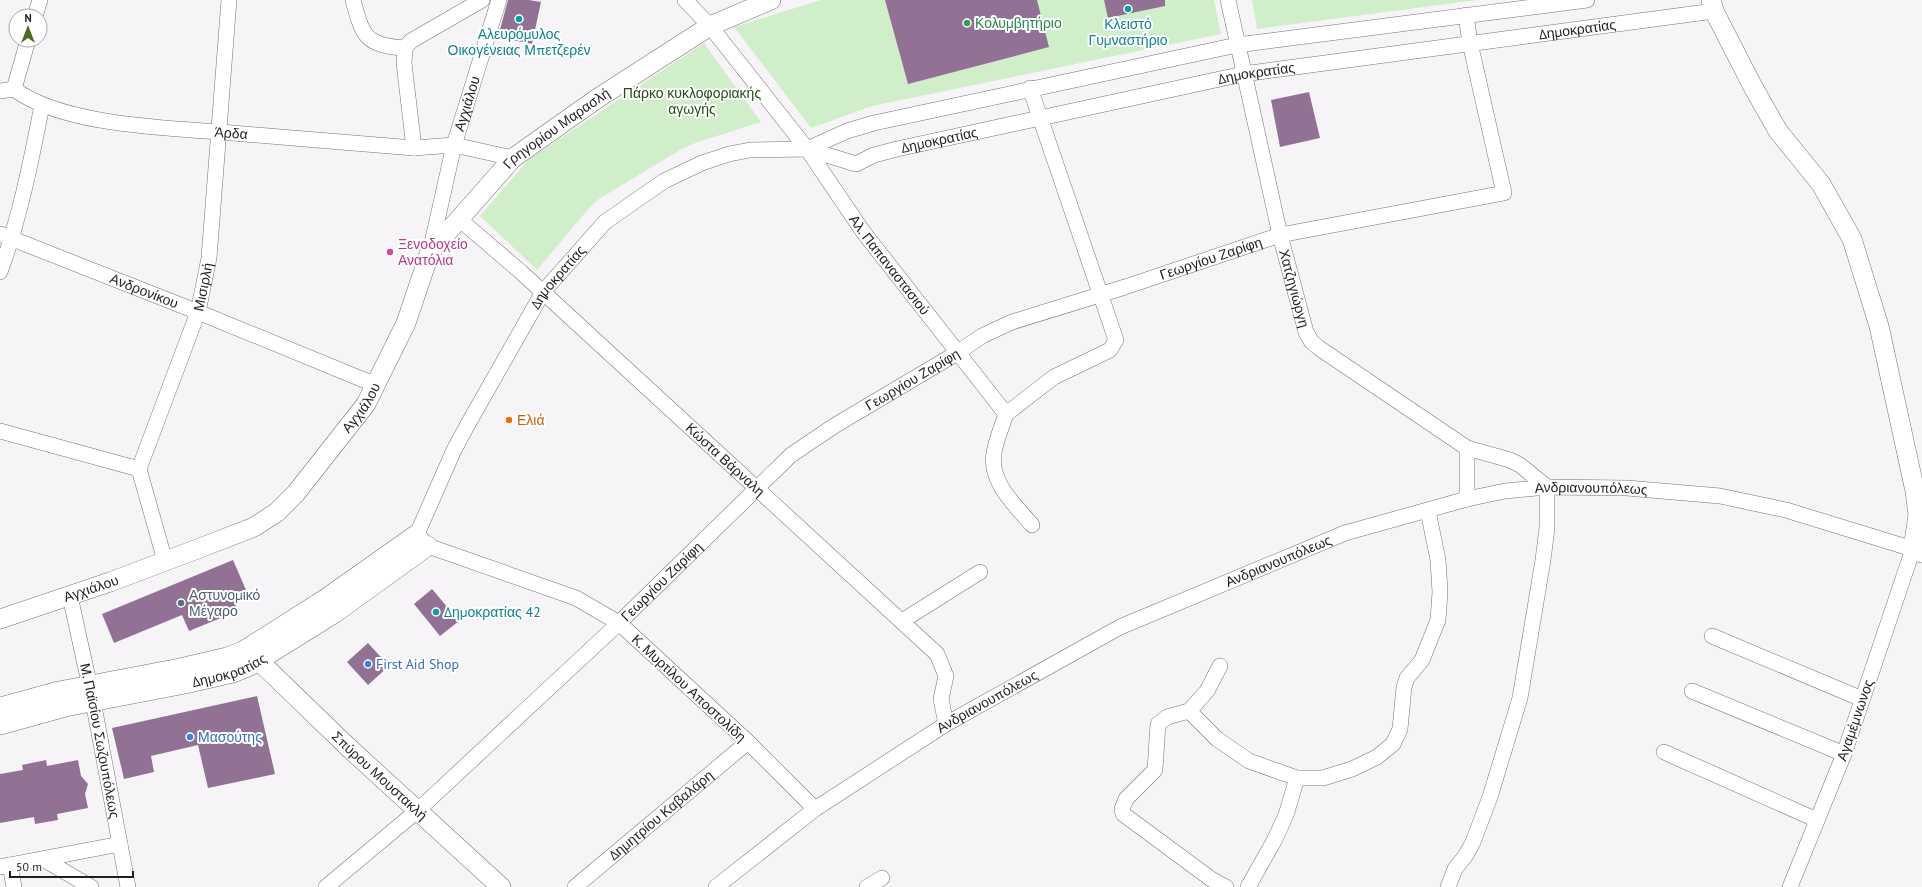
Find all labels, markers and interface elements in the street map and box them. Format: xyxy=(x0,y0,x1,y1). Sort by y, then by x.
marker: Κλειστό Γυμναστήριο xyxy=(1123,4,1133,14)
north arrow xyxy=(8,8,48,48)
text: N xyxy=(24,11,32,25)
marker: Αλευρόμυλος Οικογένειας Μπετζερέν xyxy=(514,14,524,24)
place label: Κολυμβητήριο xyxy=(975,14,1062,32)
place label: Κλειστό Γυμναστήριο xyxy=(1088,15,1168,49)
street label: Δημοκρατίας xyxy=(1538,15,1617,43)
marker: Κολυμβητήριο xyxy=(962,18,972,28)
place label: Αλευρόμυλος Οικογένειας Μπετζερέν xyxy=(448,25,590,59)
street label: Δημοκρατίας xyxy=(1216,58,1296,88)
street label: Αγχιάλου xyxy=(450,74,484,133)
street label: Γρηγορίου Μαρασλή xyxy=(499,84,613,172)
park label: Πάρκο κυκλοφοριακής αγωγής xyxy=(623,84,761,118)
street label: Άρδα xyxy=(214,123,248,143)
street label: Δημοκρατίας xyxy=(899,123,980,157)
street label: Αλ. Παπαναστασιού xyxy=(845,211,934,319)
street label: Γεωργίου Ζαρίφη xyxy=(1157,233,1264,284)
place label: Ξενοδοχείο Ανατόλια xyxy=(398,235,468,269)
street label: Δημοκρατίας xyxy=(526,241,589,312)
marker: Ξενοδοχείο Ανατόλια xyxy=(385,247,395,257)
street label: Χατζηγιώργη xyxy=(1275,247,1313,330)
street label: Μισιρλή xyxy=(189,261,217,313)
street label: Ανδρονίκου xyxy=(107,269,181,312)
street label: Γεωργίου Ζαρίφη xyxy=(862,344,963,414)
street label: Αγχιάλου xyxy=(338,380,384,436)
place label: Ελιά xyxy=(517,411,545,429)
marker: Ελιά xyxy=(504,415,514,425)
street label: Κώστα Βάρναλη xyxy=(682,419,769,501)
street label: Ανδριανουπόλεως xyxy=(1534,478,1649,499)
street label: Ανδριανουπόλεως xyxy=(1223,531,1334,591)
street label: Γεωργίου Ζαρίφη xyxy=(617,538,706,625)
street label: Αγχιάλου xyxy=(61,571,121,606)
place label: Αστυνομικό Μέγαρο xyxy=(189,586,261,620)
marker: Αστυνομικό Μέγαρο xyxy=(176,598,186,608)
place label: Δημοκρατίας 42 xyxy=(444,603,541,621)
marker: Δημοκρατίας 42 xyxy=(431,607,441,617)
street label: Κ. Μυρτίλου Αποστολίδη xyxy=(628,630,750,746)
street label: Δημοκρατίας xyxy=(190,649,270,691)
place label: First Aid Shop xyxy=(376,655,459,673)
marker: First Aid Shop xyxy=(363,659,373,669)
street label: Μ. Παϊσίου Σωζουπόλεως xyxy=(76,662,124,820)
street label: Ανδριανουπόλεως xyxy=(933,666,1041,737)
street label: Αγαμέμνωνος xyxy=(1833,676,1877,763)
street label: Σπύρου Μουστακλή xyxy=(328,727,431,824)
place label: Μασούτης xyxy=(198,728,262,746)
marker: Μασούτης xyxy=(185,732,195,742)
street label: Δημητρίου Καβαλάρη xyxy=(605,766,717,864)
scale bar xyxy=(10,853,133,879)
text: 50 m xyxy=(16,859,42,874)

